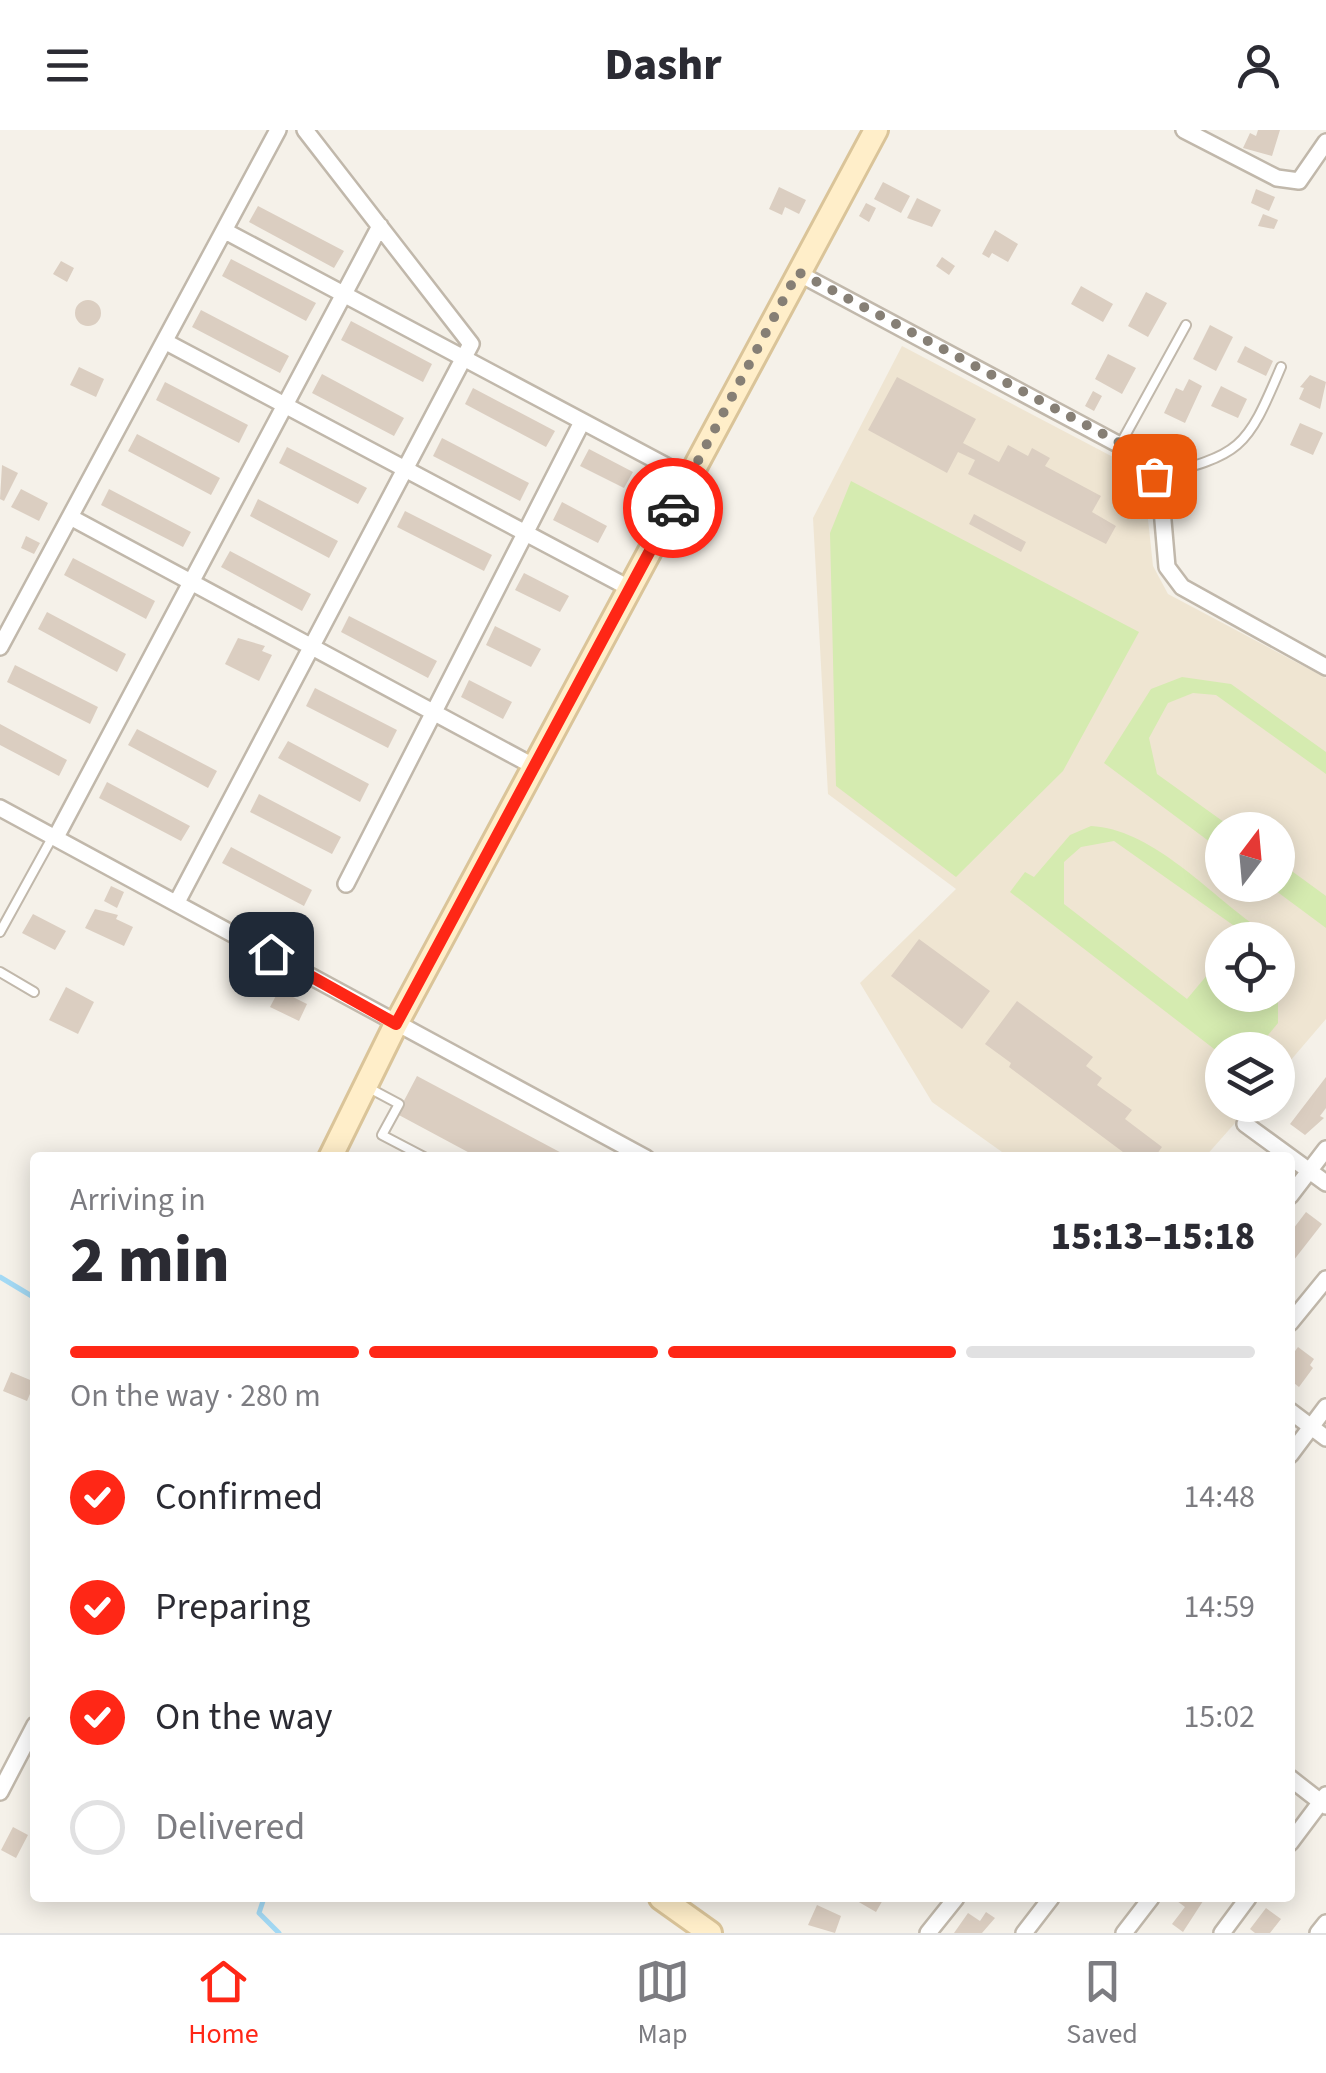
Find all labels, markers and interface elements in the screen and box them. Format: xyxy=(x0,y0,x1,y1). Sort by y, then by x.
text: Dashr xyxy=(604,33,722,97)
icon: menu xyxy=(40,38,95,93)
icon: person xyxy=(1231,38,1286,93)
pin xyxy=(1112,434,1197,519)
icon: bag xyxy=(1127,449,1182,504)
courier xyxy=(623,458,723,558)
icon: car xyxy=(646,481,701,536)
north arrow xyxy=(1205,812,1295,902)
map controls xyxy=(1205,812,1295,1122)
pin xyxy=(229,912,314,997)
button: locate xyxy=(1205,922,1295,1012)
icon: home xyxy=(244,927,299,982)
button: layers xyxy=(1205,1032,1295,1122)
text: Arriving in xyxy=(70,1177,206,1223)
text: 15:13–15:18 xyxy=(1051,1210,1255,1264)
text: 2 min xyxy=(70,1214,230,1307)
text: On the way · 280 m xyxy=(70,1373,321,1419)
icon: check xyxy=(70,1470,125,1525)
text: Confirmed xyxy=(155,1470,323,1524)
text: 14:48 xyxy=(1183,1474,1255,1520)
icon: check xyxy=(70,1580,125,1635)
text: Preparing xyxy=(155,1580,310,1634)
text: 14:59 xyxy=(1183,1584,1255,1630)
icon: check xyxy=(70,1690,125,1745)
text: On the way xyxy=(155,1690,332,1744)
text: 15:02 xyxy=(1183,1694,1255,1740)
text: Delivered xyxy=(155,1800,305,1854)
tab: Home xyxy=(188,1954,259,2054)
tab: Map xyxy=(635,1954,690,2054)
tab: Saved xyxy=(1066,1954,1138,2054)

